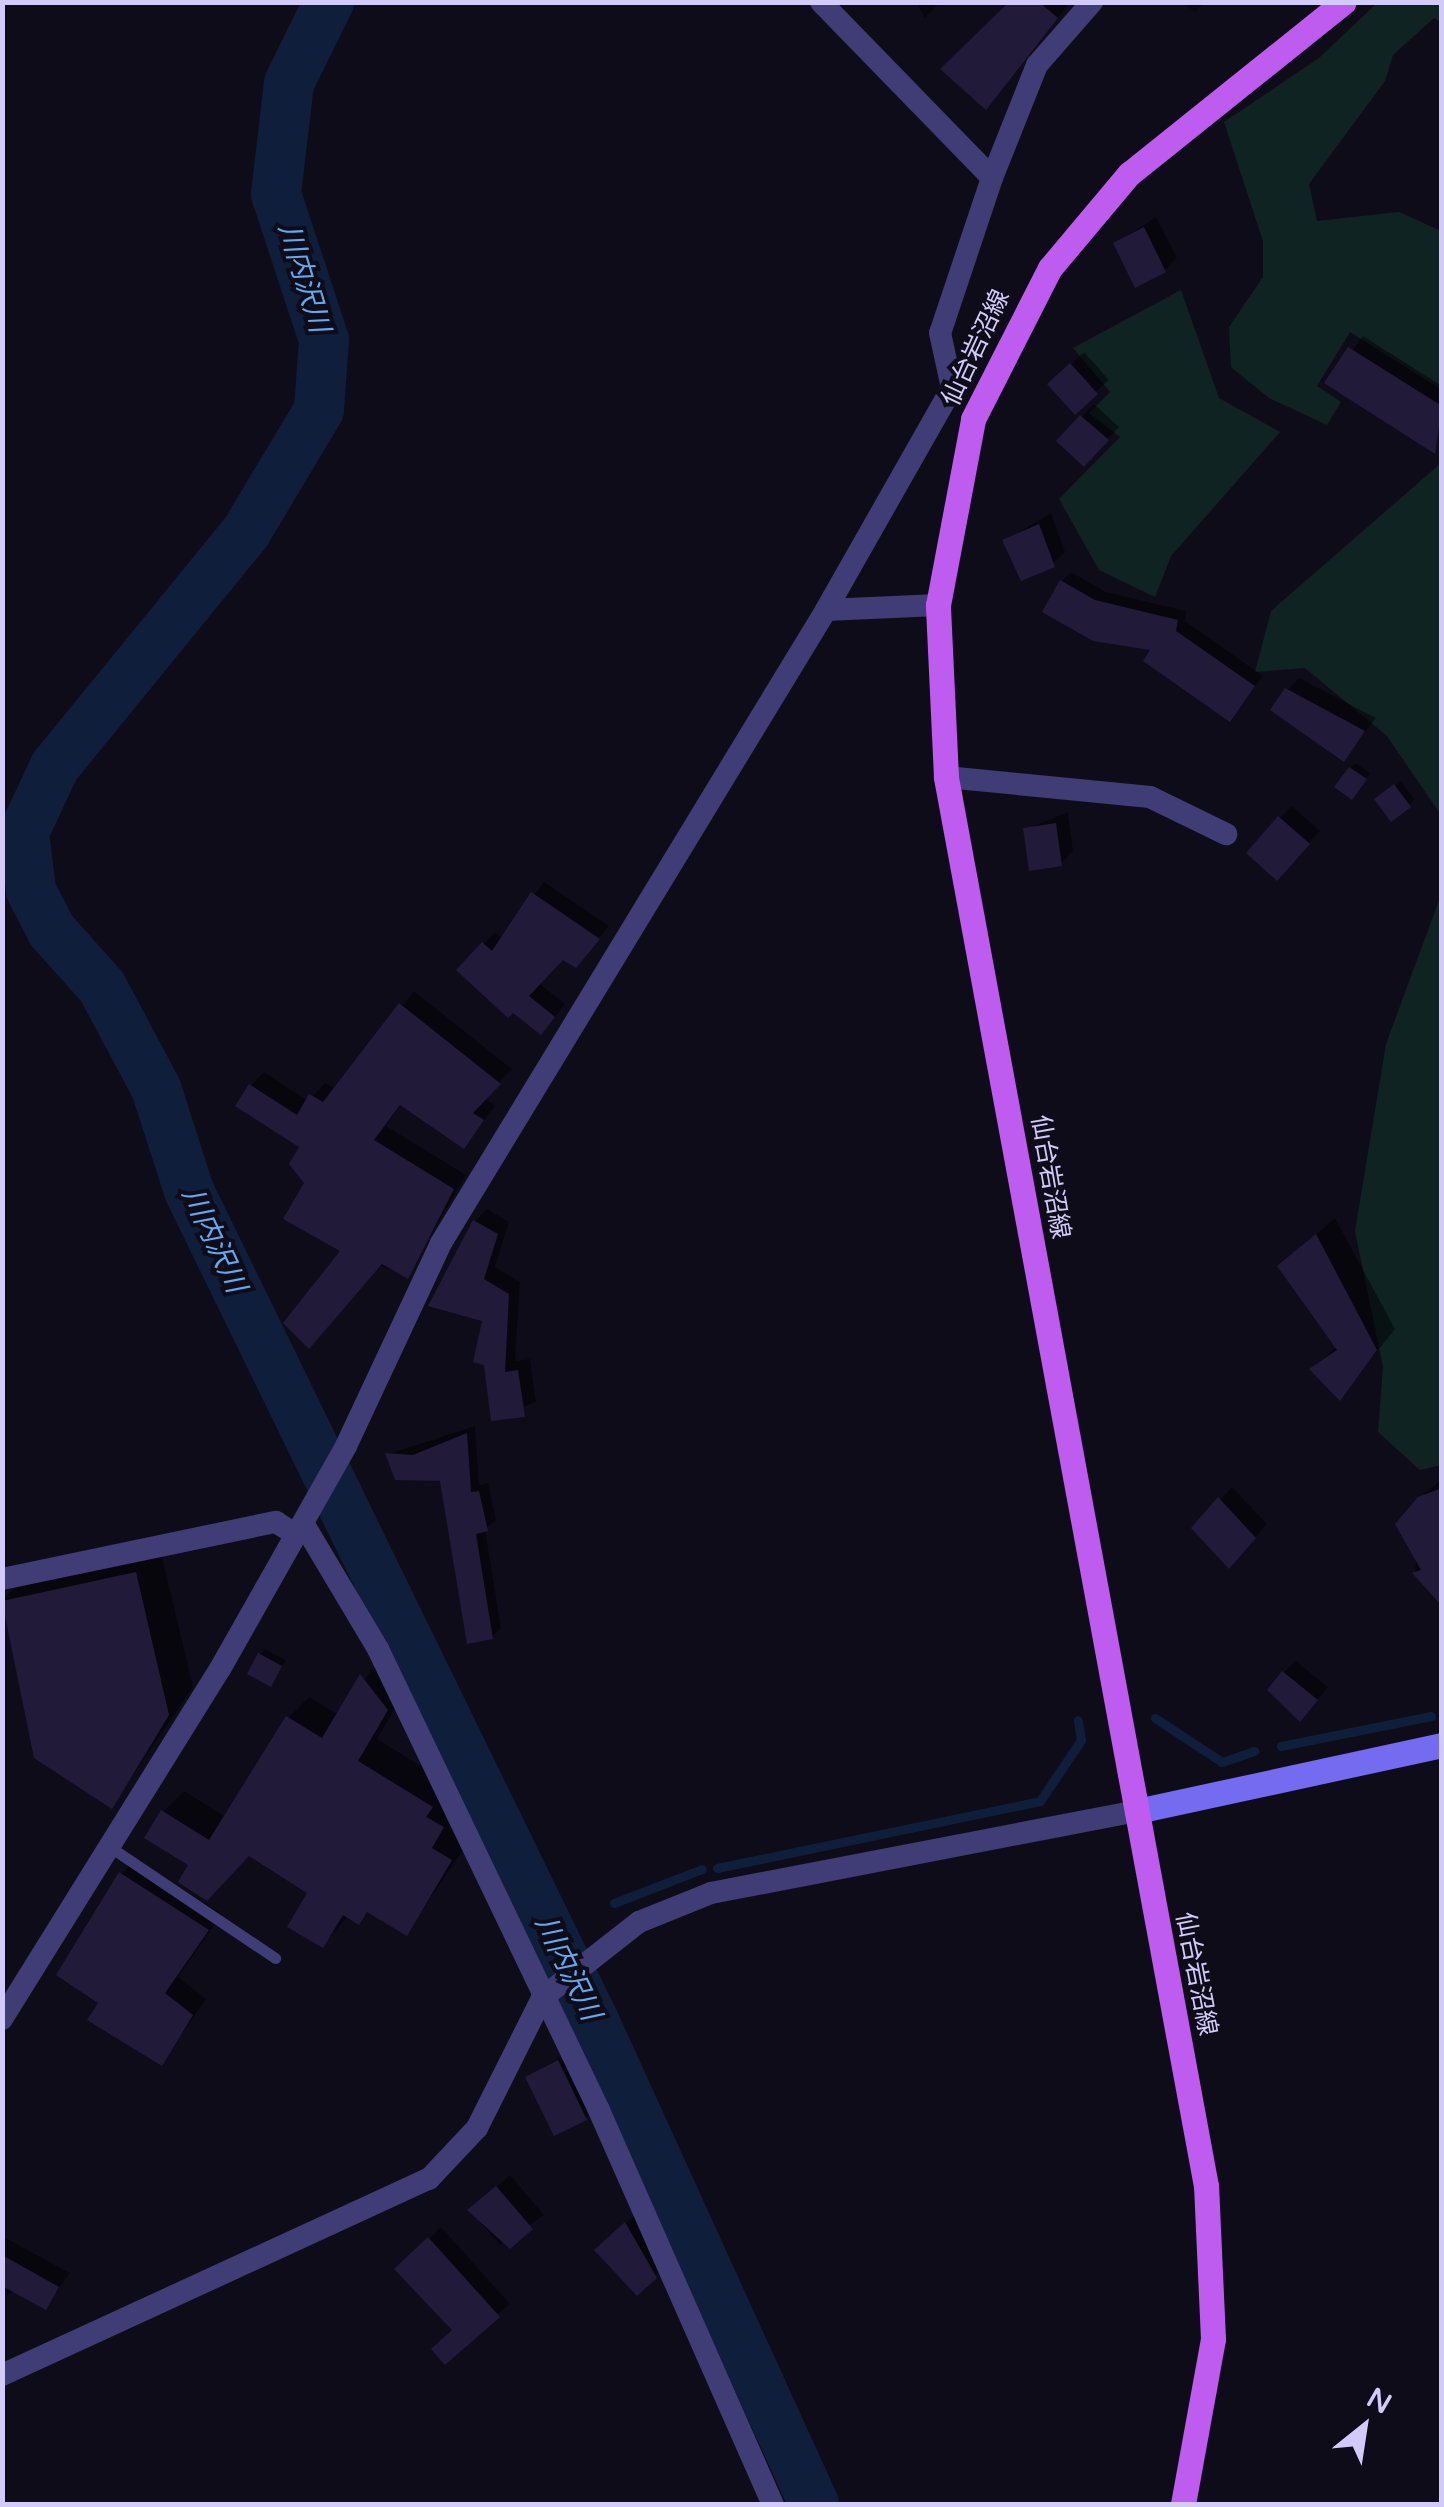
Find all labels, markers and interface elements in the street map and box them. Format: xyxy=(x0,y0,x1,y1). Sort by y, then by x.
water label: 川内沢川 xyxy=(272,220,336,336)
street label: 仙台岩沼線 xyxy=(936,285,1016,411)
street label: 仙台岩沼線 xyxy=(1024,1113,1076,1241)
water label: 川内沢川 xyxy=(175,1182,253,1298)
water label: 川内沢川 xyxy=(528,1910,608,2026)
street label: 仙台岩沼線 xyxy=(1169,1910,1223,2038)
north arrow xyxy=(1314,2377,1414,2477)
text: N xyxy=(1361,2381,1397,2421)

